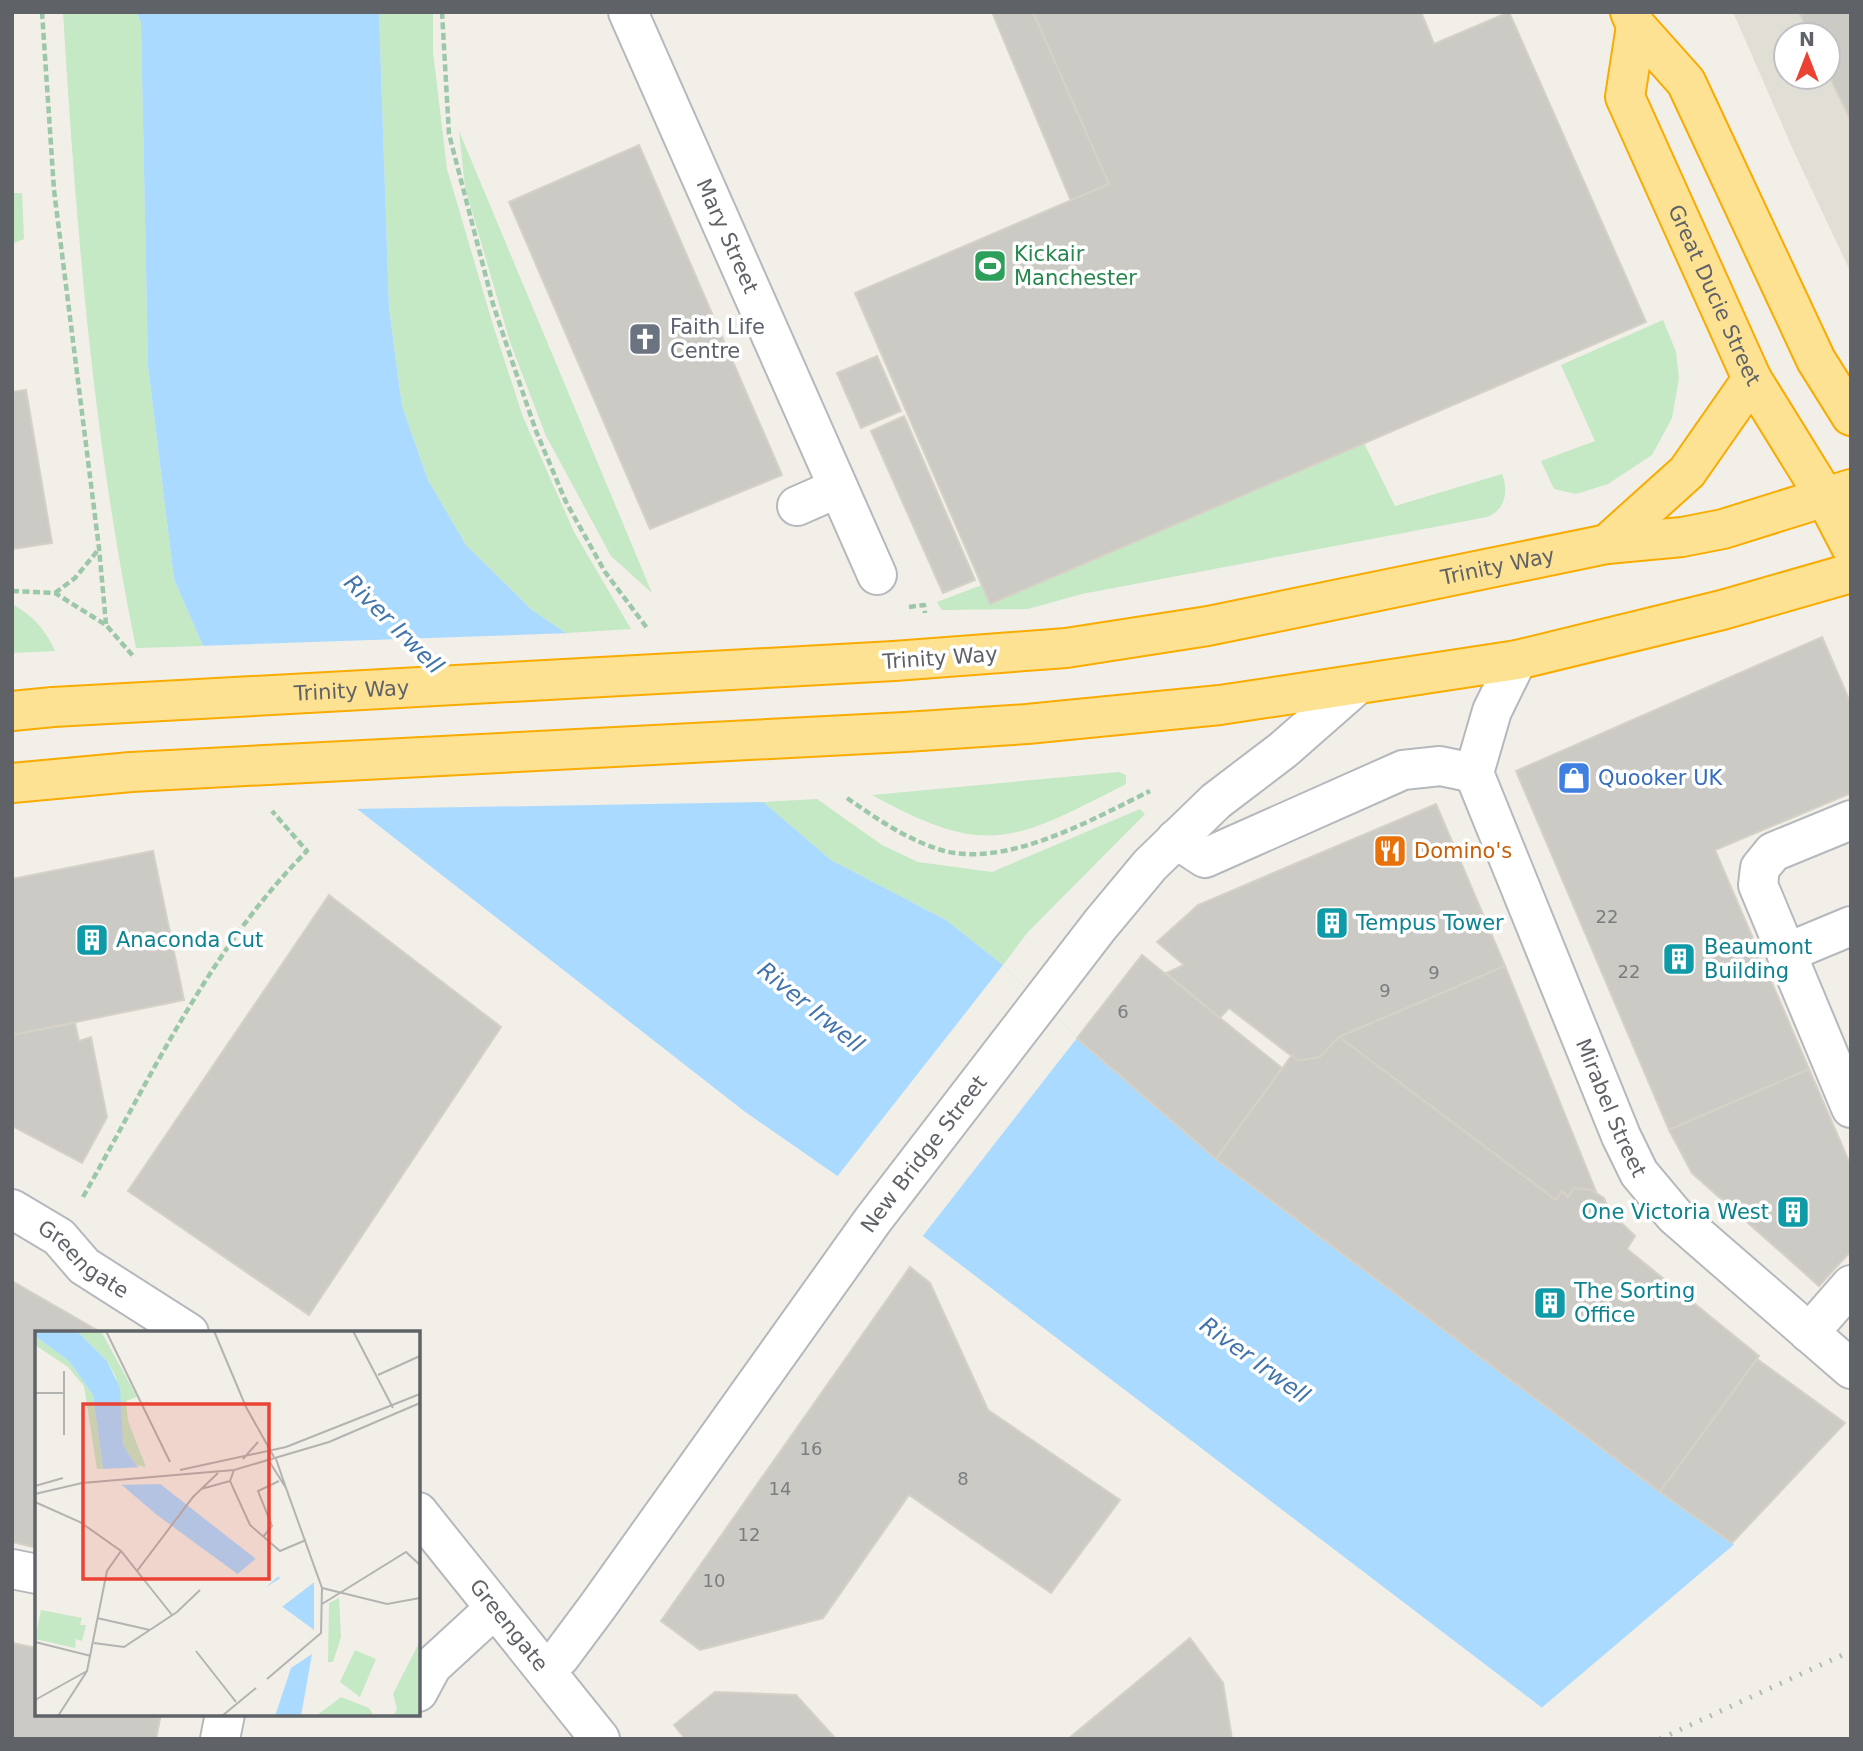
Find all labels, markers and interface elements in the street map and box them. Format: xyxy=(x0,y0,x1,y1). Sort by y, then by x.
north arrow xyxy=(1772,21,1842,91)
text: N xyxy=(1799,28,1815,50)
street label: Mary Street xyxy=(691,175,763,297)
street label: Great Ducie Street xyxy=(1663,201,1765,390)
place label: Kickair Manchester xyxy=(1014,242,1137,290)
sports icon: Kickair Manchester xyxy=(971,247,1009,285)
place label: Faith Life Centre xyxy=(670,315,765,363)
church icon: Faith Life Centre xyxy=(626,320,664,358)
street label: Trinity Way xyxy=(1438,543,1557,590)
water label: River Irwell xyxy=(339,569,449,679)
street label: Trinity Way xyxy=(881,642,998,674)
street label: Trinity Way xyxy=(292,676,410,706)
shop icon: Quooker UK xyxy=(1555,759,1593,797)
place label: Quooker UK xyxy=(1598,766,1724,790)
restaurant icon: Domino's xyxy=(1371,832,1409,870)
place label: Domino's xyxy=(1414,839,1512,863)
building icon: Tempus Tower xyxy=(1313,904,1351,942)
house number: 22 xyxy=(1596,906,1618,927)
place label: Tempus Tower xyxy=(1355,911,1504,935)
building icon: Anaconda Cut xyxy=(73,921,111,959)
place label: Anaconda Cut xyxy=(116,928,263,952)
place label: Beaumont Building xyxy=(1704,935,1812,983)
building icon: Beaumont Building xyxy=(1660,940,1698,978)
water label: River Irwell xyxy=(753,956,870,1058)
house number: 22 xyxy=(1618,961,1640,982)
house number: 9 xyxy=(1428,962,1440,983)
house number: 9 xyxy=(1379,980,1391,1001)
house number: 6 xyxy=(1117,1001,1129,1022)
street label: Mirabel Street xyxy=(1571,1035,1651,1181)
street label: New Bridge Street xyxy=(856,1071,992,1237)
building icon: One Victoria West xyxy=(1774,1193,1812,1231)
place label: One Victoria West xyxy=(1582,1200,1769,1224)
street label: Greengate xyxy=(34,1215,133,1303)
place label: The Sorting Office xyxy=(1573,1279,1695,1327)
building icon: The Sorting Office xyxy=(1531,1284,1569,1322)
water label: River Irwell xyxy=(1195,1312,1315,1409)
inset map xyxy=(35,1331,420,1716)
house number: 16 xyxy=(800,1438,822,1459)
house number: 8 xyxy=(957,1468,969,1489)
house number: 14 xyxy=(769,1478,791,1499)
house number: 12 xyxy=(738,1524,760,1545)
house number: 10 xyxy=(703,1570,725,1591)
street label: Greengate xyxy=(465,1574,553,1676)

